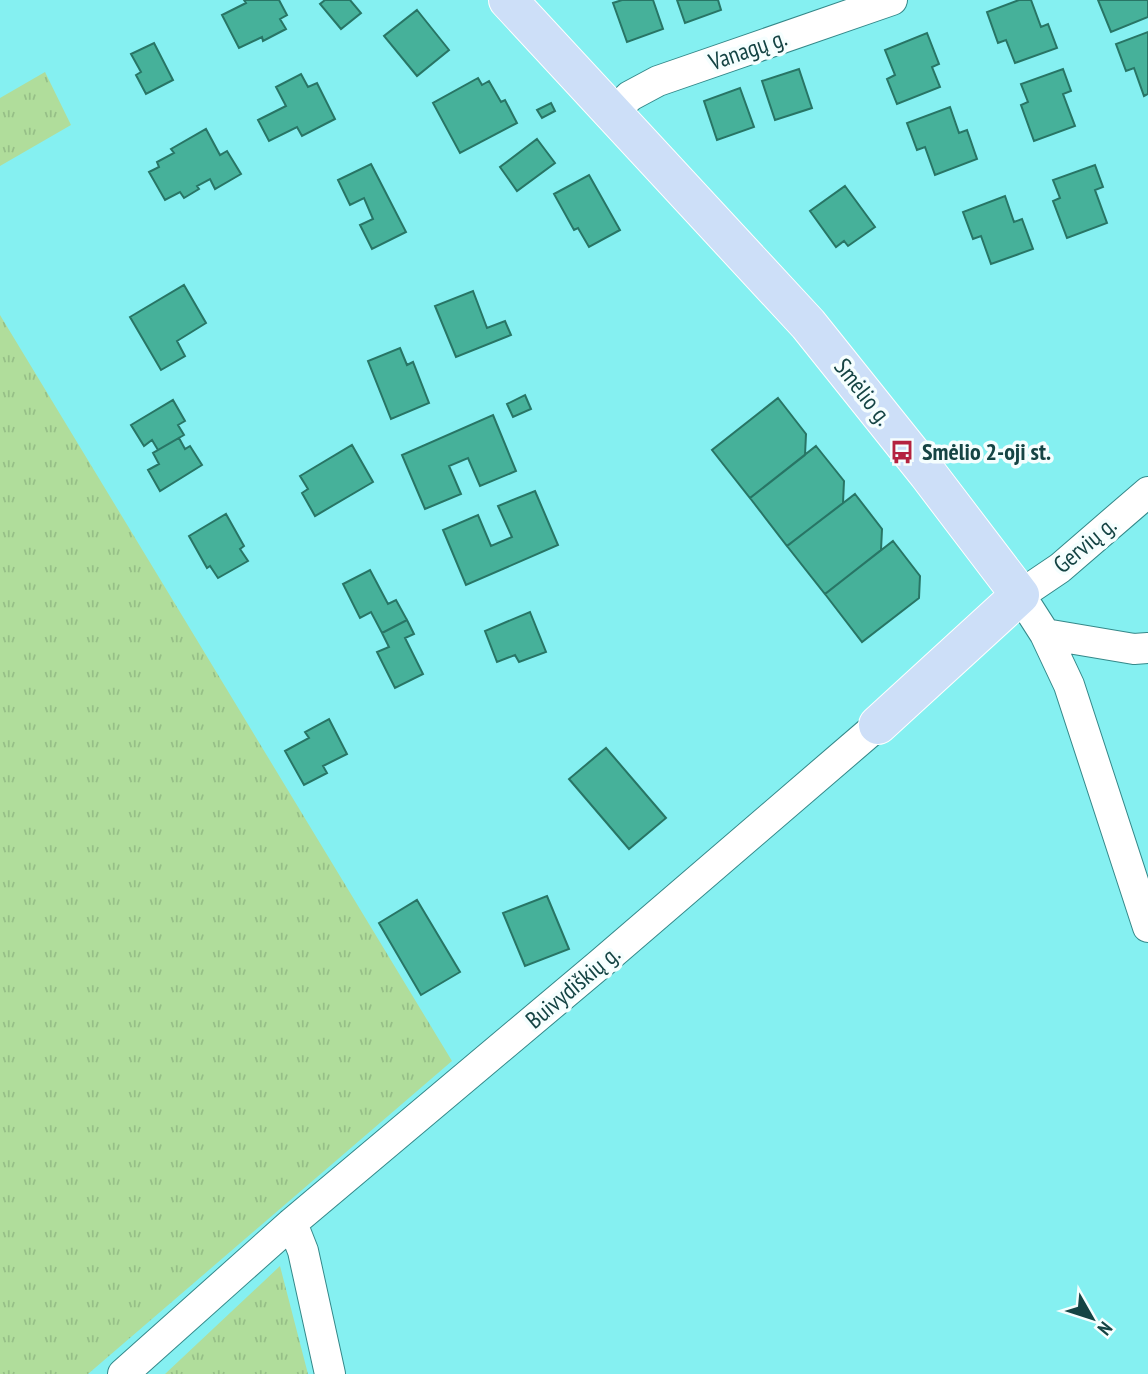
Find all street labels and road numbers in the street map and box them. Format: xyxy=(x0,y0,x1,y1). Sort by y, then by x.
street label: Vanagų g. xyxy=(704,22,791,78)
street label: Smėlio g. xyxy=(828,352,899,431)
street label: Gervių g. xyxy=(1047,509,1123,580)
street label: Buivydiškių g. xyxy=(519,938,626,1035)

